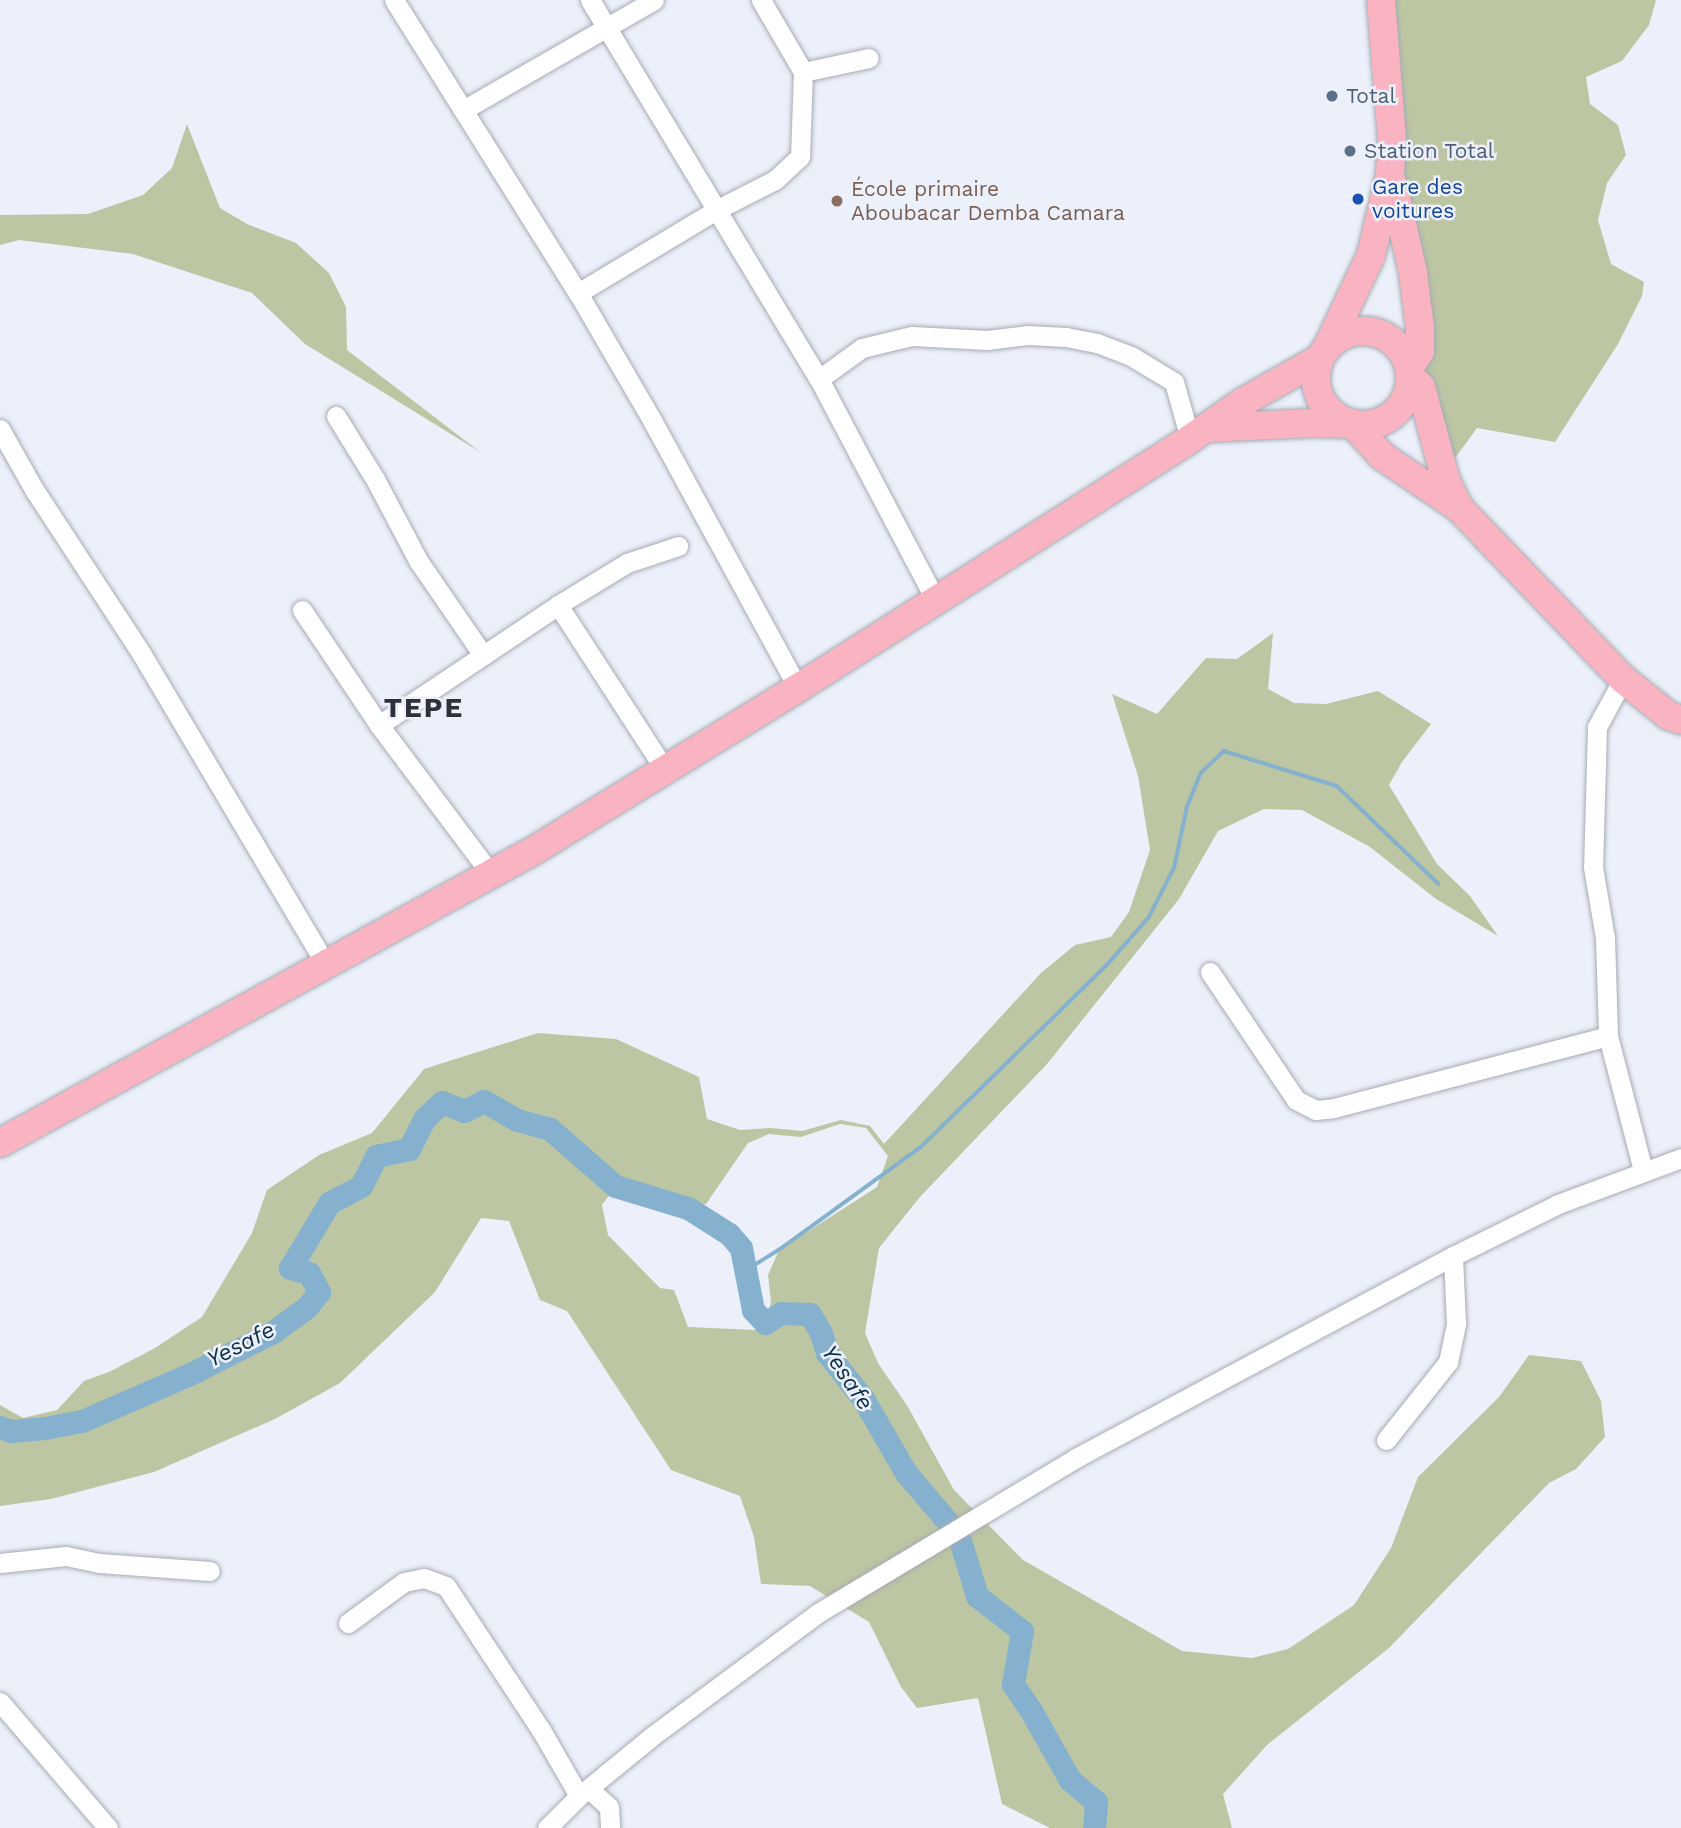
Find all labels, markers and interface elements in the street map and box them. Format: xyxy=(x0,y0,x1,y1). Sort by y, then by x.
place label: Total xyxy=(1346,83,1396,109)
marker: Total xyxy=(1324,88,1340,104)
place label: Station Total xyxy=(1364,138,1495,164)
marker: Station Total xyxy=(1342,143,1358,159)
place label: Gare des voitures xyxy=(1372,174,1463,224)
place label: École primaire Aboubacar Demba Camara xyxy=(851,176,1126,226)
marker: Gare des voitures xyxy=(1350,191,1366,207)
marker: École primaire Aboubacar Demba Camara xyxy=(829,193,845,209)
district label: TEPE xyxy=(384,691,464,725)
water label: Yesafe xyxy=(202,1316,280,1374)
water label: Yesafe xyxy=(815,1340,879,1416)

